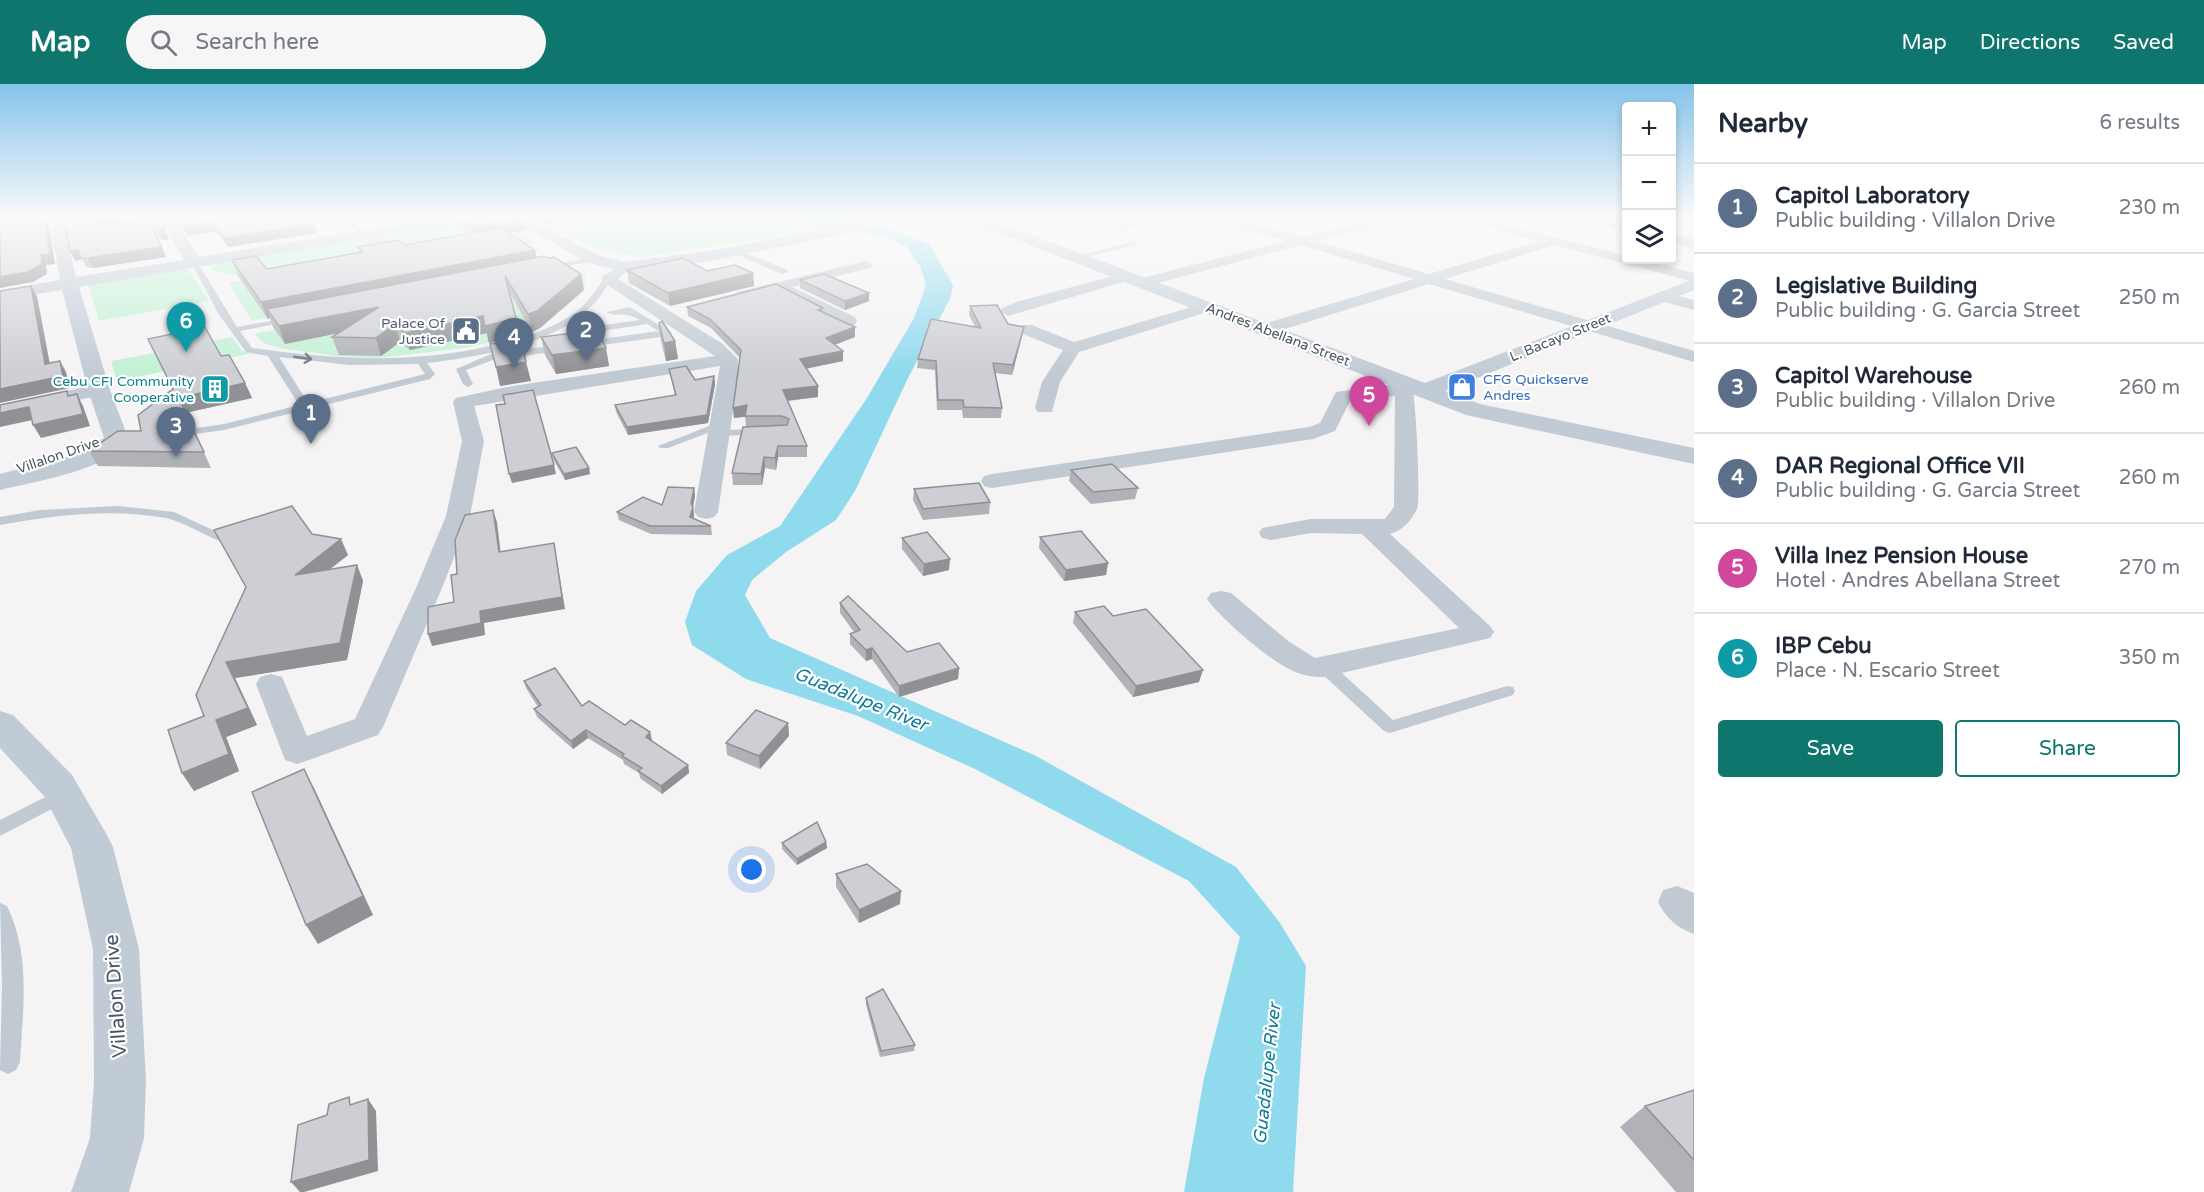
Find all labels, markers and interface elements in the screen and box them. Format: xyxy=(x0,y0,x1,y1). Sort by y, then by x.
search box xyxy=(126,15,546,69)
text: Map xyxy=(30,25,90,59)
icon: search xyxy=(147,26,180,59)
text: Search here xyxy=(195,29,319,55)
text: Map xyxy=(1901,30,1947,55)
text: Directions xyxy=(1980,30,2080,55)
text: Saved xyxy=(2113,30,2174,55)
map controls xyxy=(1622,102,1676,264)
button: + xyxy=(1622,102,1676,156)
text: Nearby xyxy=(1718,108,1808,139)
text: 6 results xyxy=(2100,111,2180,135)
button: − xyxy=(1622,156,1676,210)
text: Capitol Laboratory xyxy=(1775,183,1970,209)
text: 1 xyxy=(1731,196,1744,220)
text: 230 m xyxy=(2119,196,2180,220)
text: Public building · Villalon Drive xyxy=(1775,209,2055,233)
button: layers xyxy=(1622,210,1676,264)
text: Legislative Building xyxy=(1775,273,1977,299)
text: 2 xyxy=(1731,286,1744,310)
text: 250 m xyxy=(2119,286,2180,310)
street label: Andres Abellana Street xyxy=(1203,299,1353,370)
text: Public building · G. Garcia Street xyxy=(1775,299,2080,323)
pin: 6 xyxy=(166,302,206,352)
street label: L. Bacayo Street xyxy=(1507,309,1614,366)
pin: 2 xyxy=(566,312,606,361)
place label: Palace Of Justice xyxy=(381,315,446,348)
public building icon: Palace Of Justice xyxy=(450,315,482,347)
pin: 4 xyxy=(494,318,534,368)
one-way arrow xyxy=(292,352,312,363)
text: Capitol Warehouse xyxy=(1775,363,1972,389)
shop icon: CFG Quickserve Andres xyxy=(1446,371,1478,403)
place label: CFG Quickserve Andres xyxy=(1483,371,1589,404)
place label: Cebu CFI Community Cooperative xyxy=(53,373,194,406)
building icon: Cebu CFI Community Cooperative xyxy=(199,373,231,405)
pin: 5 xyxy=(1350,376,1388,426)
text: 3 xyxy=(1731,376,1744,400)
text: 260 m xyxy=(2119,376,2180,400)
text: Public building · Villalon Drive xyxy=(1775,389,2055,413)
pin: 1 xyxy=(292,394,330,444)
pin: 3 xyxy=(156,408,195,457)
street label: Villalon Drive xyxy=(14,433,102,478)
text: DAR Regional Office VII xyxy=(1775,453,2025,479)
text: 4 xyxy=(1731,466,1744,490)
text: 260 m xyxy=(2119,466,2180,490)
text: Public building · G. Garcia Street xyxy=(1775,479,2080,503)
text: Villa Inez Pension House xyxy=(1775,543,2028,569)
text: 5 xyxy=(1731,556,1744,580)
text: 270 m xyxy=(2119,556,2180,580)
text: Hotel · Andres Abellana Street xyxy=(1775,569,2060,593)
text: IBP Cebu xyxy=(1775,633,1872,659)
text: 6 xyxy=(1731,646,1744,670)
text: 350 m xyxy=(2119,646,2180,670)
text: Place · N. Escario Street xyxy=(1775,659,2000,683)
water label: Guadalupe River xyxy=(791,662,933,737)
button: Save xyxy=(1718,720,1943,777)
button: Share xyxy=(1955,720,2180,777)
your location xyxy=(737,855,766,884)
street label: Villalon Drive xyxy=(100,933,132,1058)
water label: Guadalupe River xyxy=(1249,1000,1286,1146)

